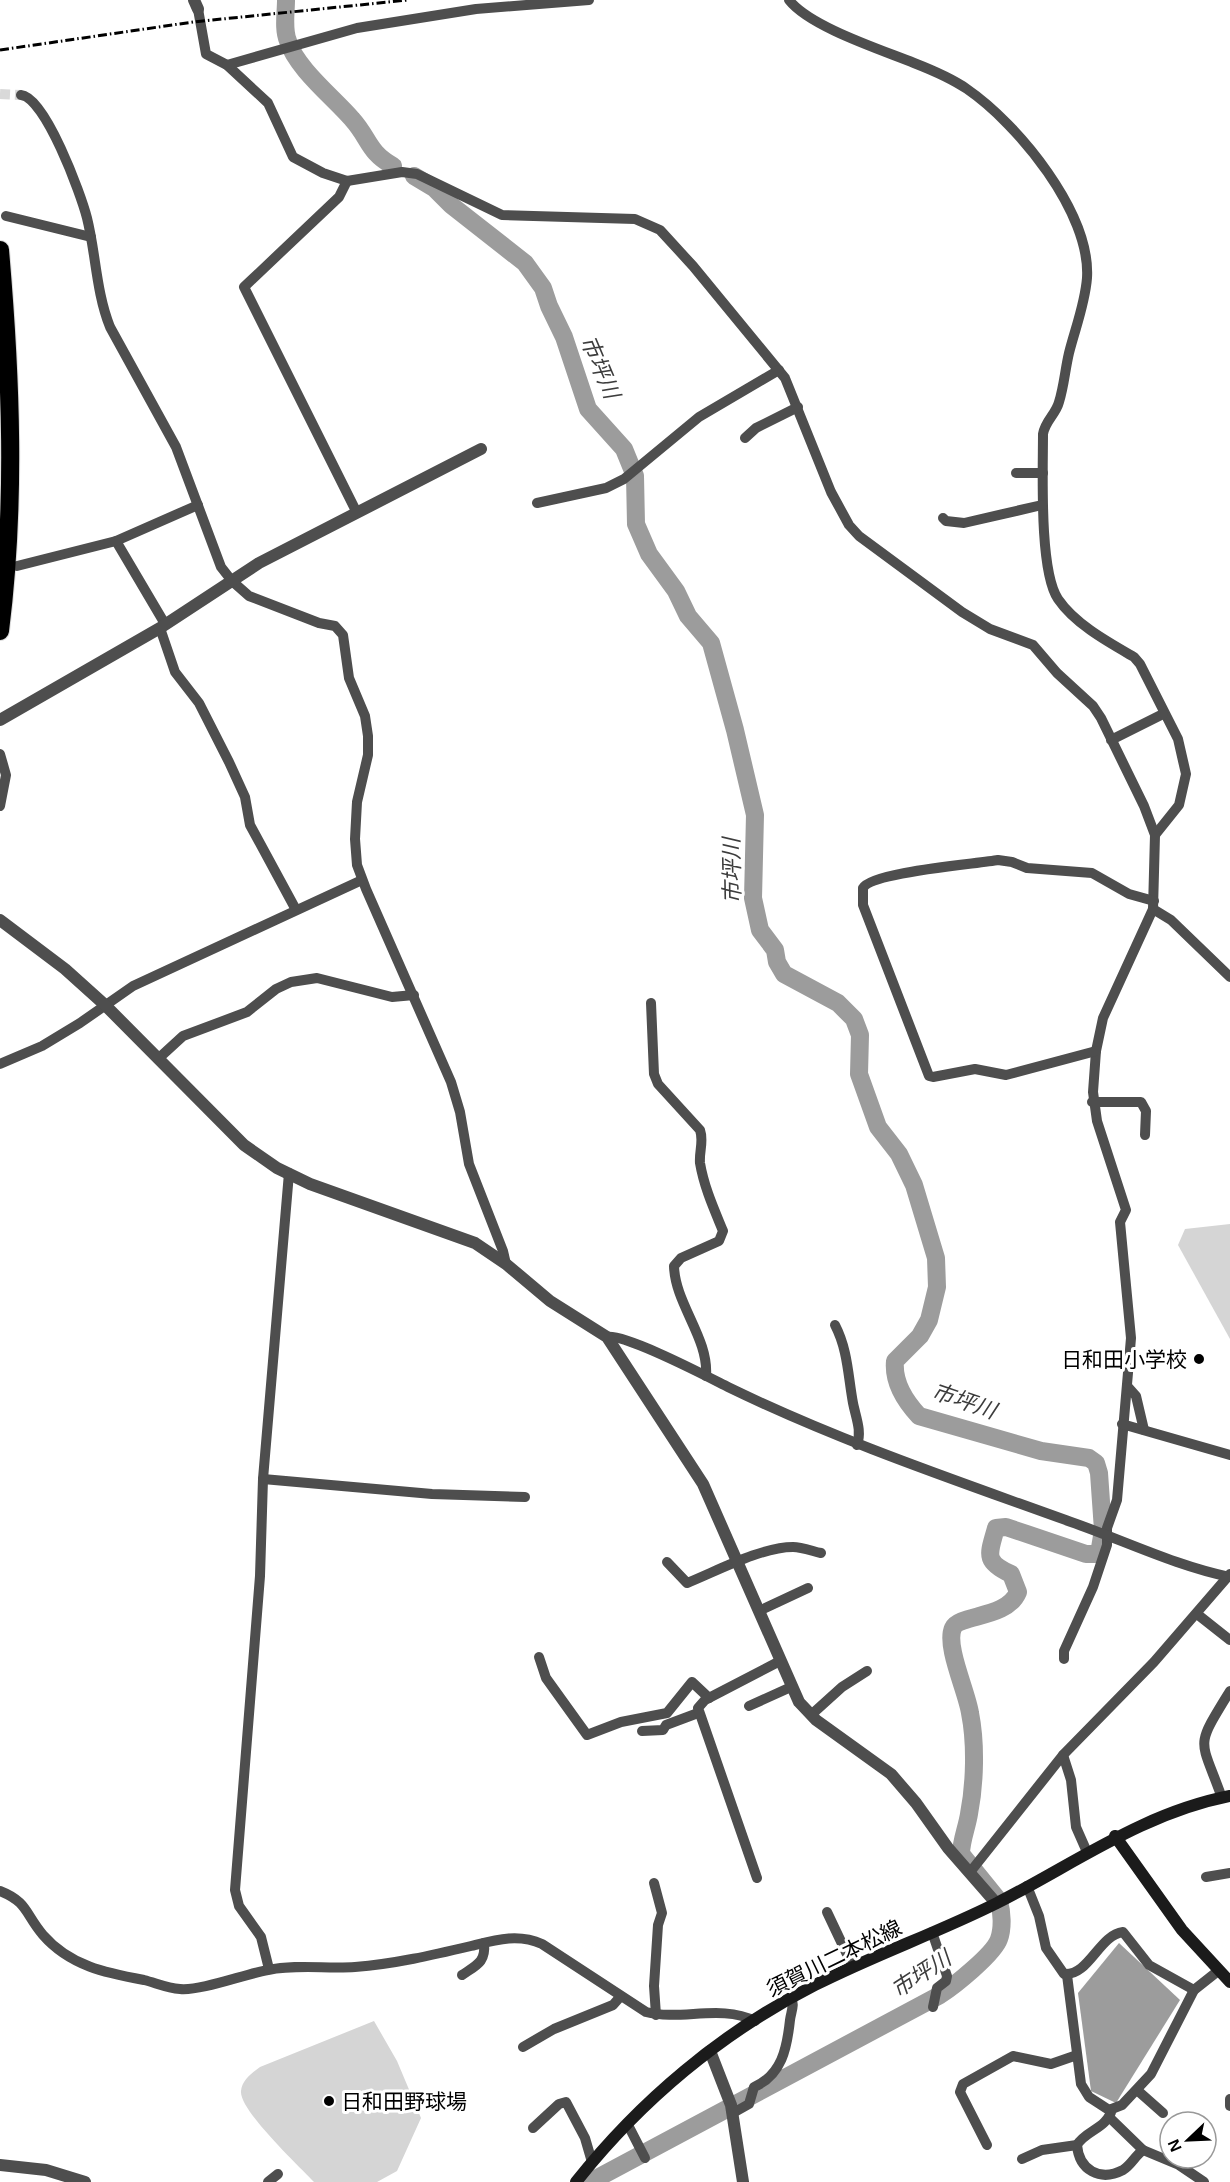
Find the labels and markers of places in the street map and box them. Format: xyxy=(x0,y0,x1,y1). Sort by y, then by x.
place label: 日和田小学校 xyxy=(1061,1348,1187,1371)
marker: 日和田小学校 xyxy=(1192,1352,1206,1366)
place label: 日和田野球場 xyxy=(341,2090,467,2113)
marker: 日和田野球場 xyxy=(322,2094,336,2108)

